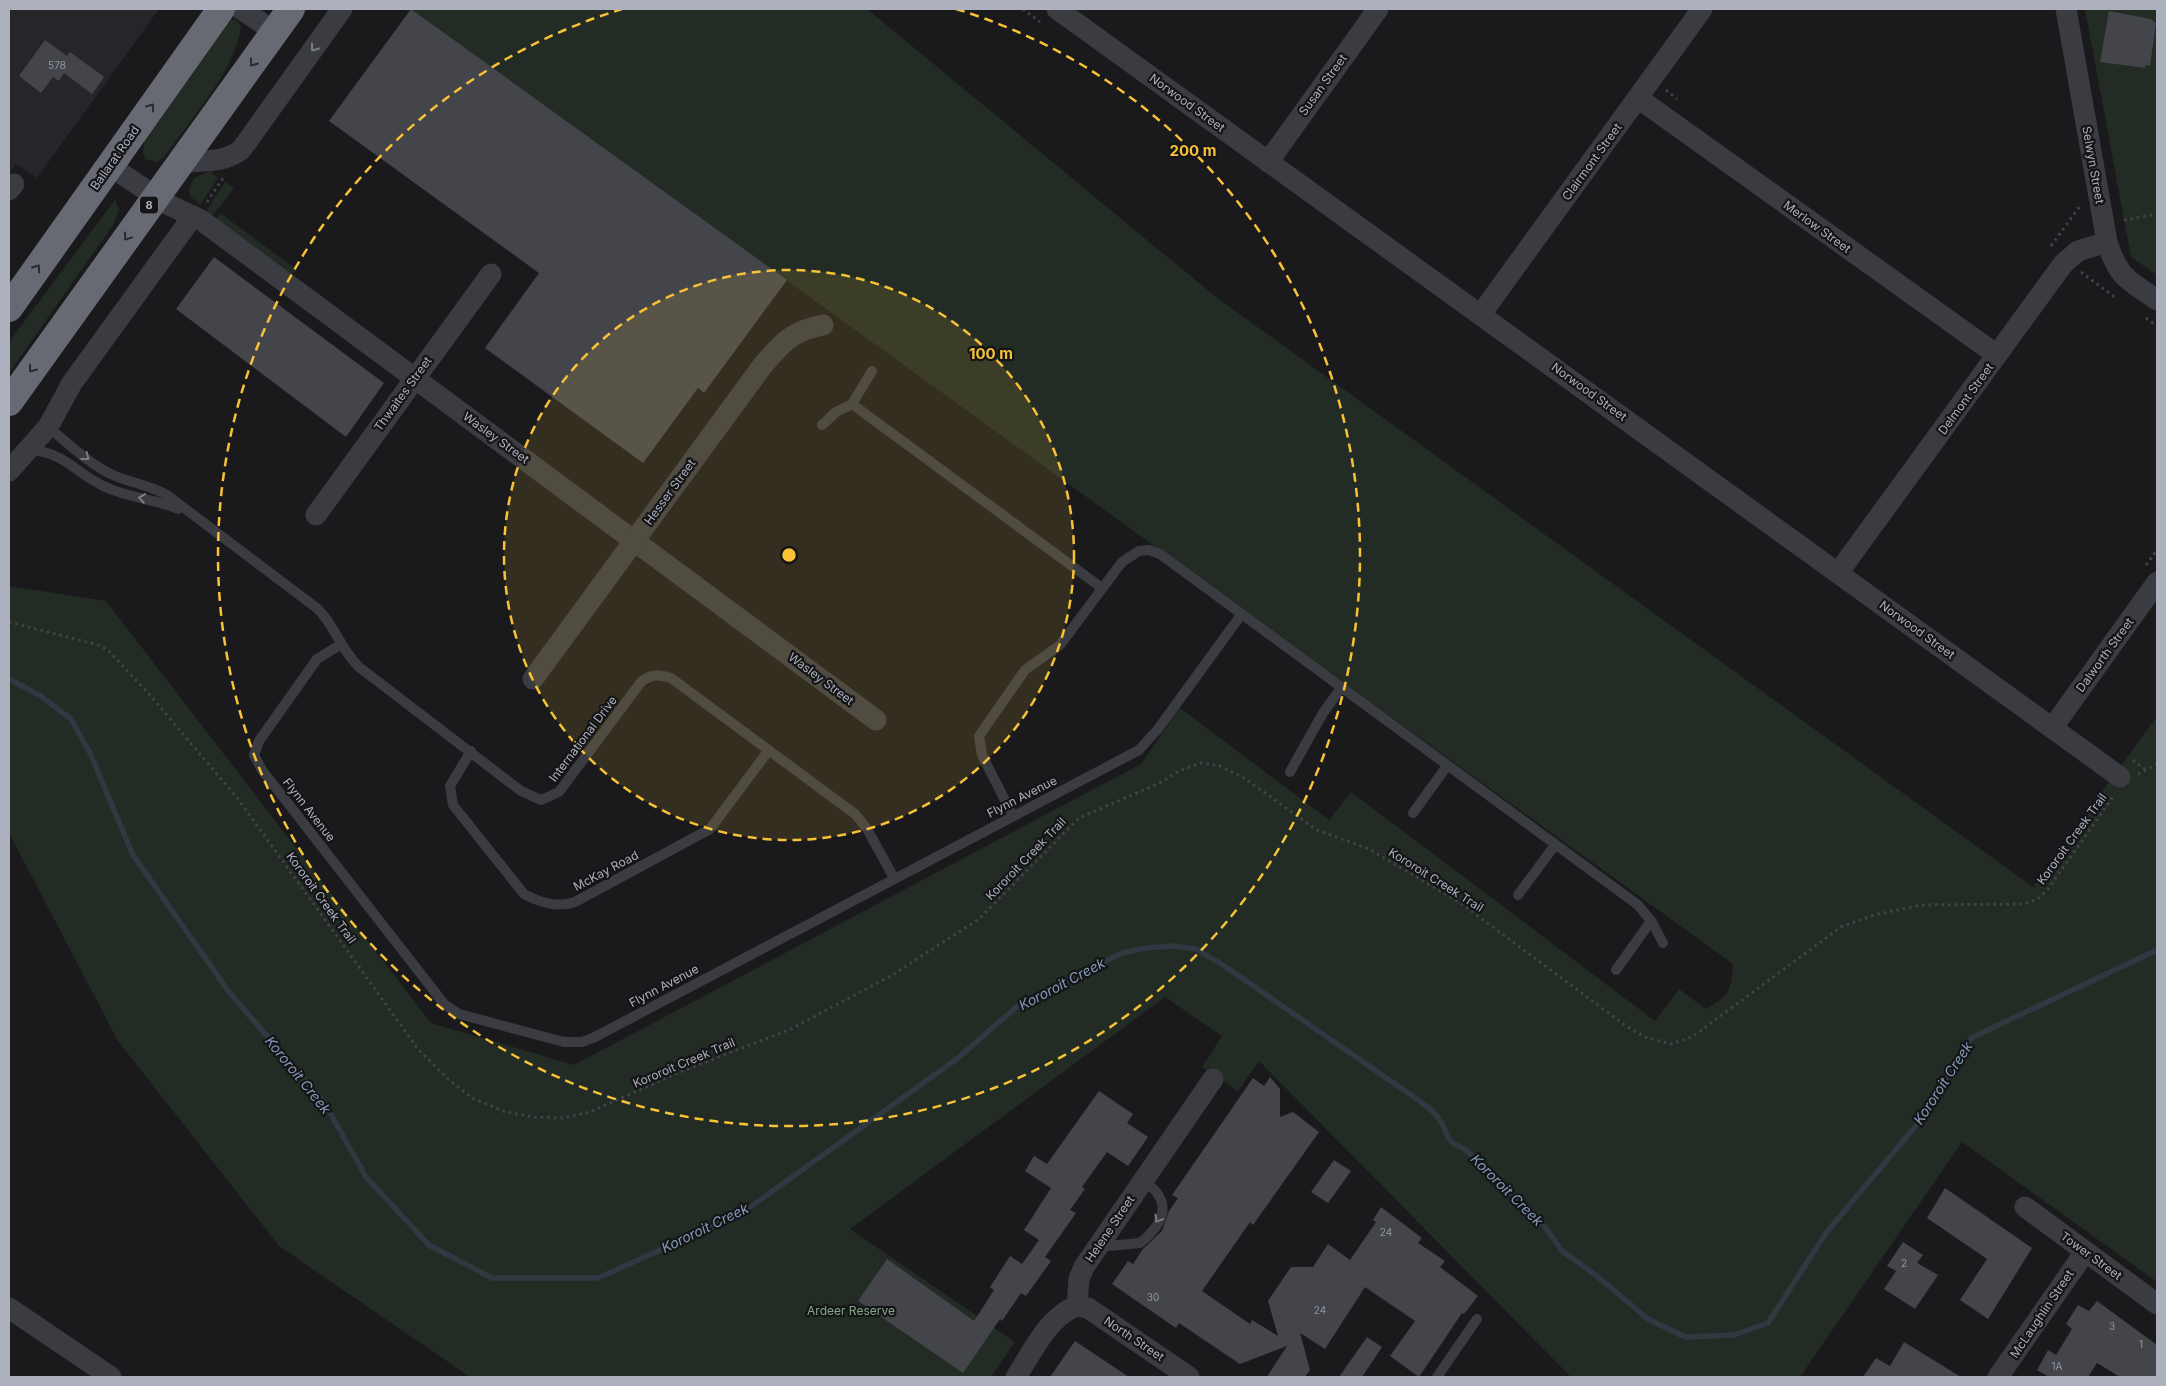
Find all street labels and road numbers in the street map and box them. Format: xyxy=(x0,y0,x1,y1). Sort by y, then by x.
street label: Susan Street xyxy=(1295,51,1350,118)
street label: Norwood Street xyxy=(1147,70,1228,135)
street label: Clairmont Street xyxy=(1558,120,1625,203)
street label: Ballarat Road xyxy=(87,123,142,193)
street label: Selwyn Street xyxy=(2079,125,2108,205)
road number: 8 xyxy=(140,196,158,214)
street label: Merlow Street xyxy=(1781,197,1854,256)
street label: Thwaites Street xyxy=(370,353,435,434)
street label: Norwood Street xyxy=(1549,359,1630,424)
street label: Delmont Street xyxy=(1935,360,1997,437)
street label: Wasley Street xyxy=(460,409,532,467)
street label: Hesser Street xyxy=(641,456,698,527)
street label: Norwood Street xyxy=(1877,597,1958,662)
street label: Dalworth Street xyxy=(2073,615,2137,695)
street label: Wasley Street xyxy=(786,649,857,708)
street label: International Drive xyxy=(545,693,620,785)
street label: Flynn Avenue xyxy=(984,773,1059,821)
street label: Flynn Avenue xyxy=(280,775,339,844)
street label: Kororoit Creek Trail xyxy=(2033,790,2110,887)
street label: Kororoit Creek Trail xyxy=(982,814,1069,903)
street label: Kororoit Creek Trail xyxy=(1386,844,1487,915)
street label: McKay Road xyxy=(571,847,641,894)
street label: Kororoit Creek Trail xyxy=(283,849,360,946)
street label: Flynn Avenue xyxy=(626,961,701,1010)
street label: Kororoit Creek Trail xyxy=(631,1034,737,1091)
street label: Helene Street xyxy=(1082,1192,1137,1265)
street label: Tower Street xyxy=(2058,1228,2125,1283)
street label: McLaughlin Street xyxy=(2007,1267,2077,1361)
street label: North Street xyxy=(1101,1313,1167,1364)

